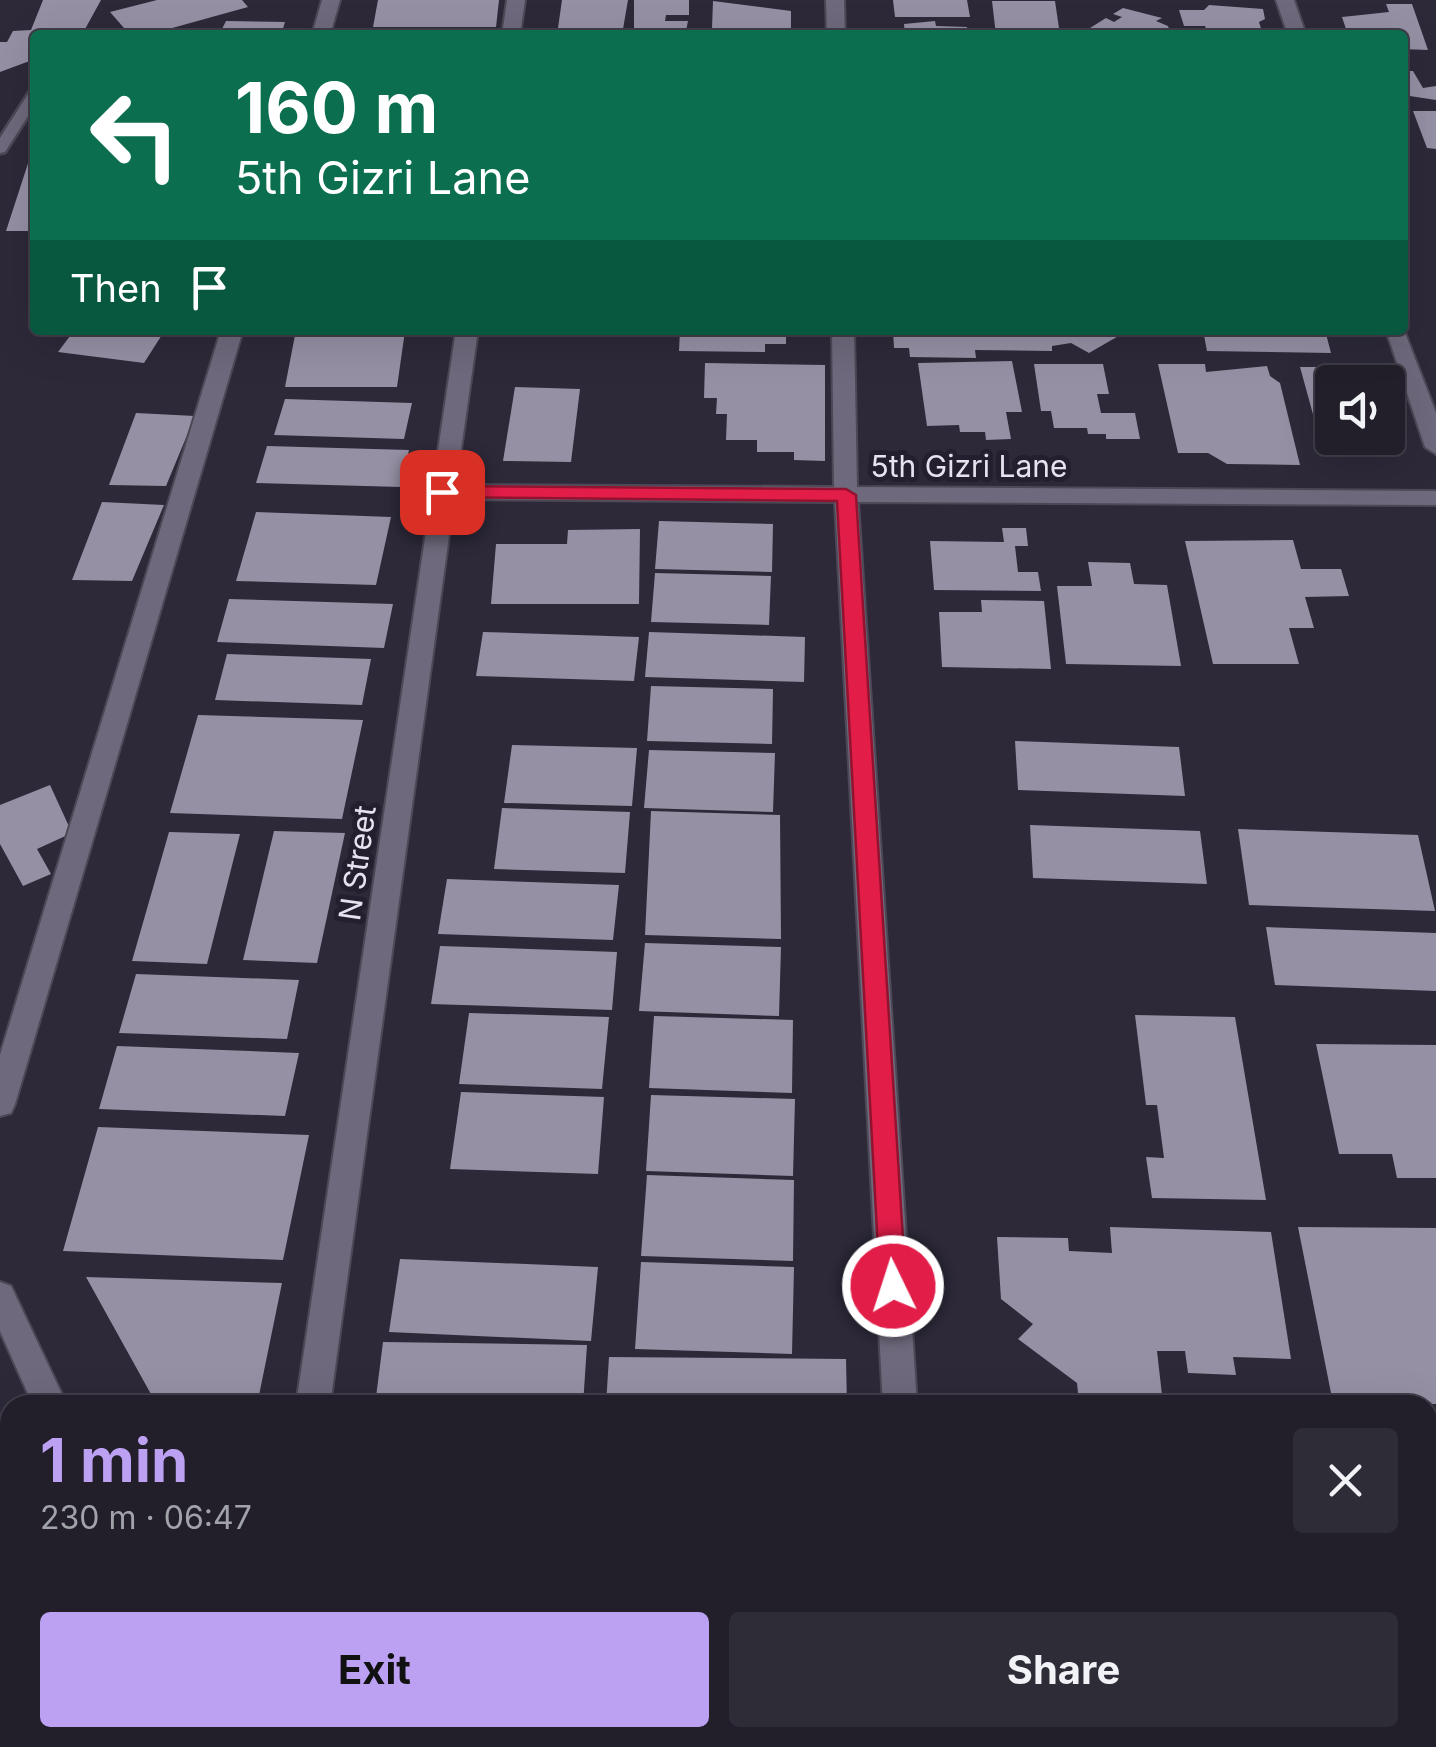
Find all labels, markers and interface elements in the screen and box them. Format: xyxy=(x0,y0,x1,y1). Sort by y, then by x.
text: 160 m xyxy=(235,65,438,150)
icon: left xyxy=(70,70,200,200)
text: 5th Gizri Lane xyxy=(235,150,530,205)
icon: arrive xyxy=(182,260,237,315)
text: Then xyxy=(70,265,162,311)
map controls xyxy=(1315,365,1405,455)
button: sound xyxy=(1315,365,1405,455)
street label: 5th Gizri Lane xyxy=(871,448,1067,484)
pin xyxy=(400,450,485,535)
icon: arrive xyxy=(415,465,470,520)
street label: N Street xyxy=(331,803,383,923)
position arrow xyxy=(841,1234,945,1338)
text: 1 min xyxy=(40,1424,188,1496)
button: close xyxy=(1293,1428,1398,1533)
text: 230 m · 06:47 xyxy=(40,1498,252,1537)
button: Exit xyxy=(40,1612,709,1727)
button: Share xyxy=(729,1612,1398,1727)

